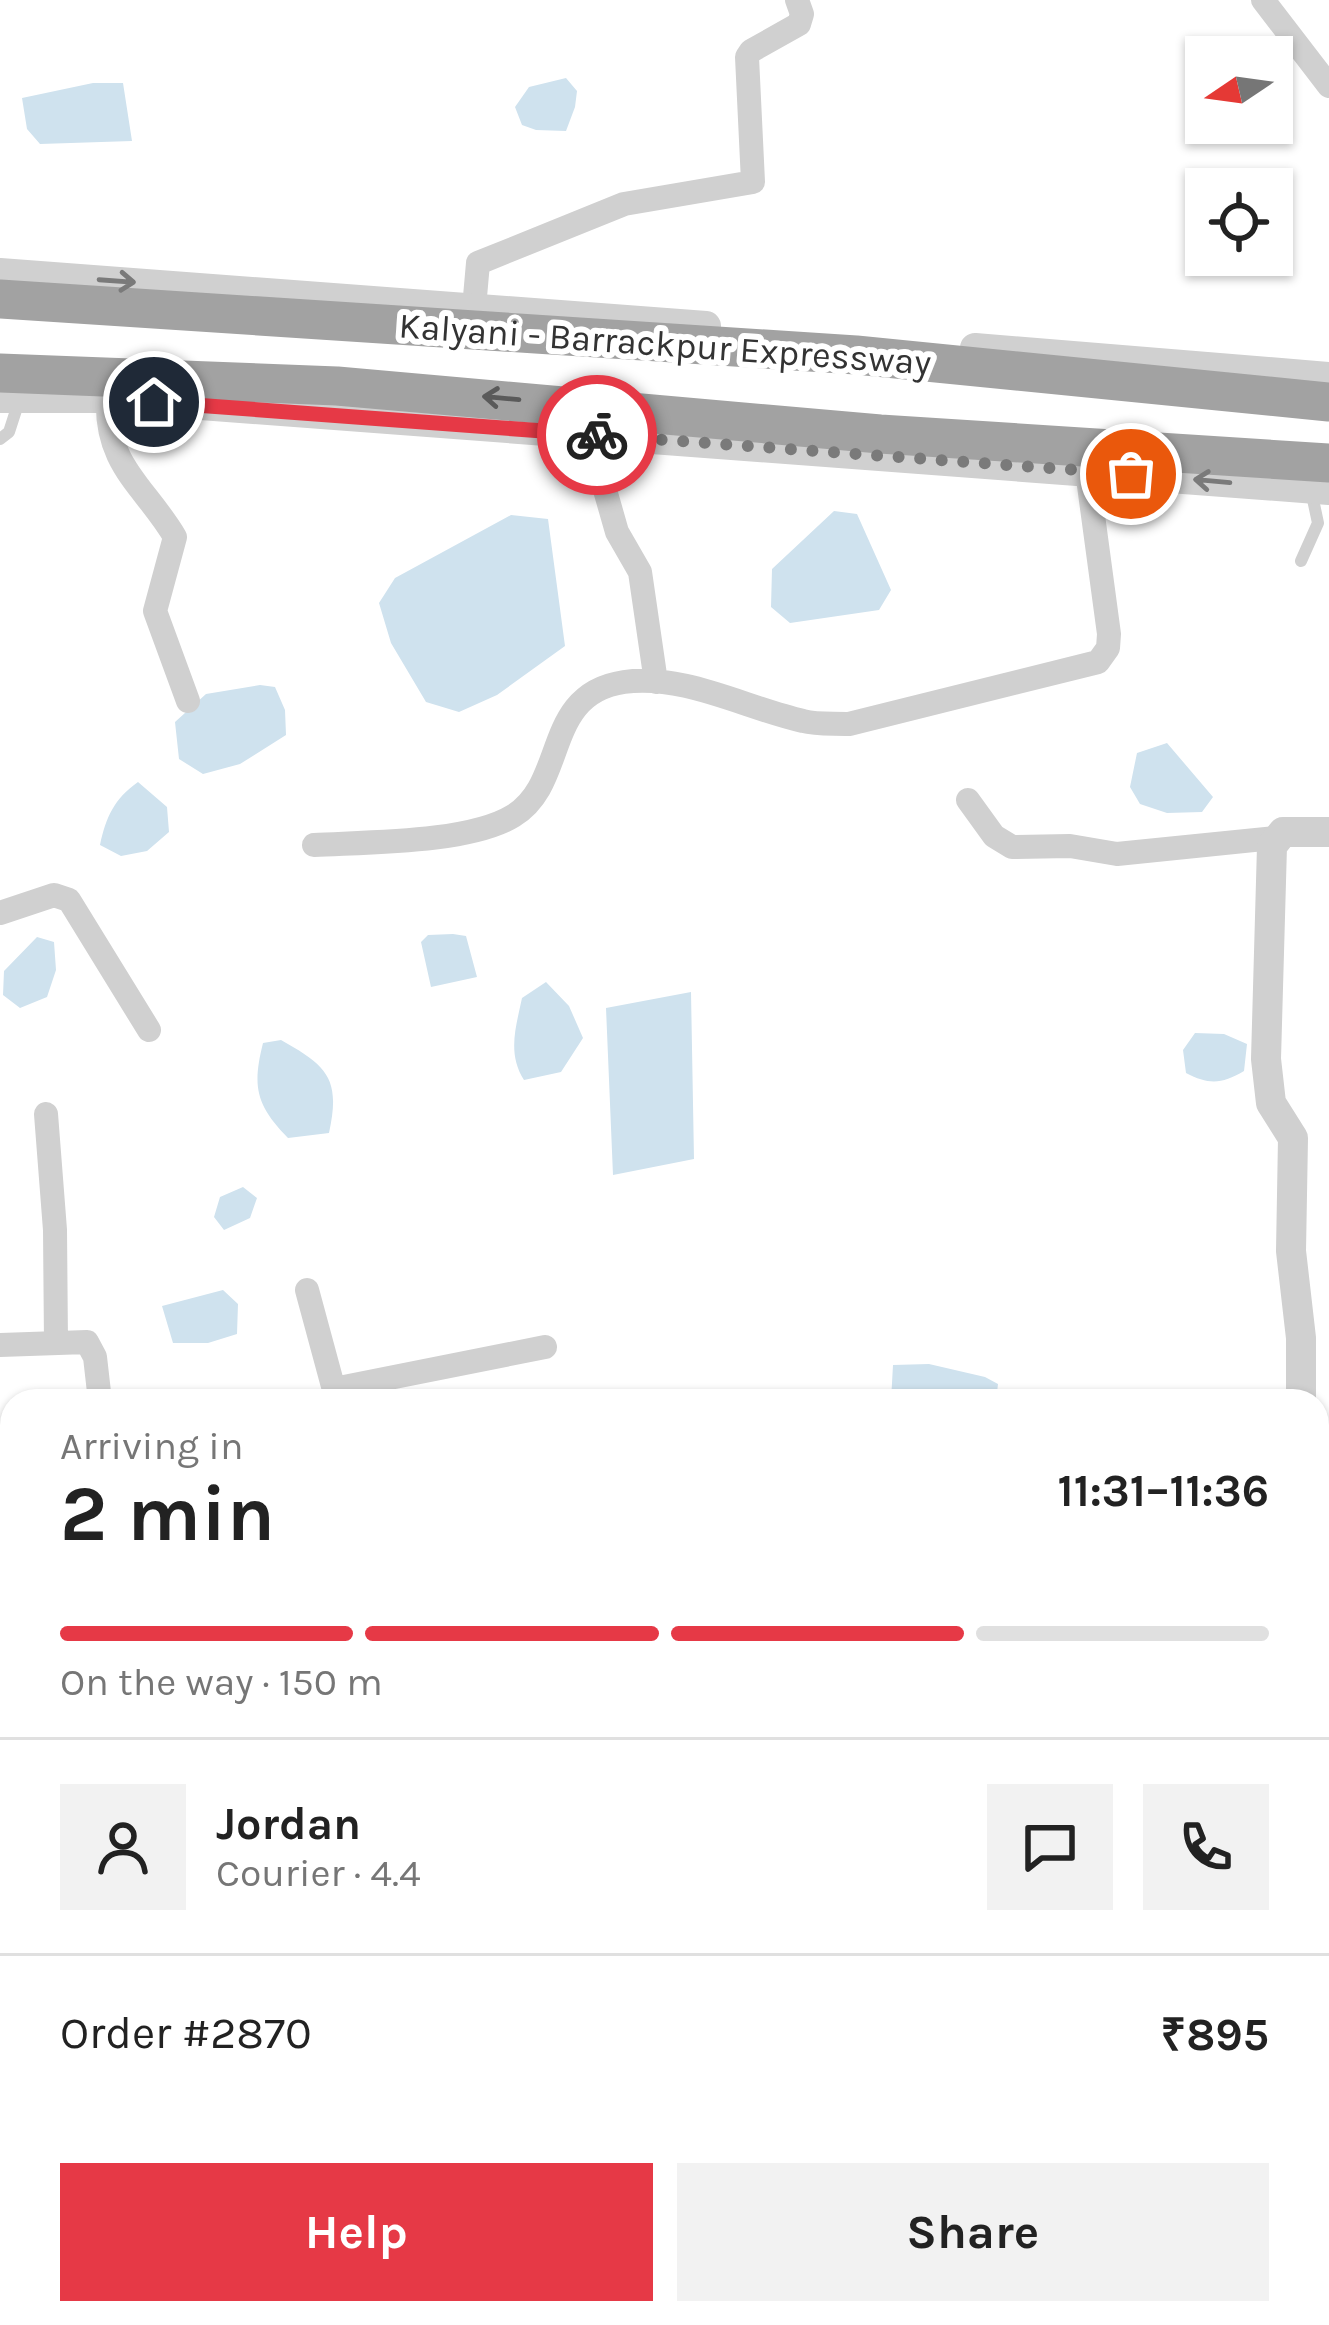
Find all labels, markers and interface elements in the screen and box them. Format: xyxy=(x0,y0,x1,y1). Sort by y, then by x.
north arrow xyxy=(1185,36,1293,144)
map controls xyxy=(1185,36,1293,276)
button: locate xyxy=(1185,168,1293,276)
one-way arrow xyxy=(97,270,136,293)
street label: Kalyani - Barrackpur Expressway xyxy=(397,304,933,384)
pin xyxy=(103,351,205,453)
icon: home xyxy=(121,369,187,435)
courier xyxy=(537,375,657,495)
one-way arrow xyxy=(482,386,521,409)
icon: bike xyxy=(564,402,630,468)
pin xyxy=(1080,423,1182,525)
icon: bag xyxy=(1098,441,1164,507)
one-way arrow xyxy=(1193,469,1232,492)
text: Arriving in xyxy=(60,1423,243,1469)
text: 11:31–11:36 xyxy=(1058,1465,1269,1517)
text: 2 min xyxy=(60,1468,275,1560)
text: On the way · 150 m xyxy=(60,1659,383,1705)
button: person xyxy=(60,1784,186,1910)
button: chat xyxy=(987,1784,1113,1910)
button: phone xyxy=(1143,1784,1269,1910)
text: Jordan xyxy=(216,1798,361,1850)
text: Courier · 4.4 xyxy=(216,1850,421,1896)
text: Order #2870 xyxy=(60,2007,312,2059)
text: ₹895 xyxy=(1161,2009,1269,2061)
button: Help xyxy=(60,2163,653,2301)
button: Share xyxy=(677,2163,1269,2301)

